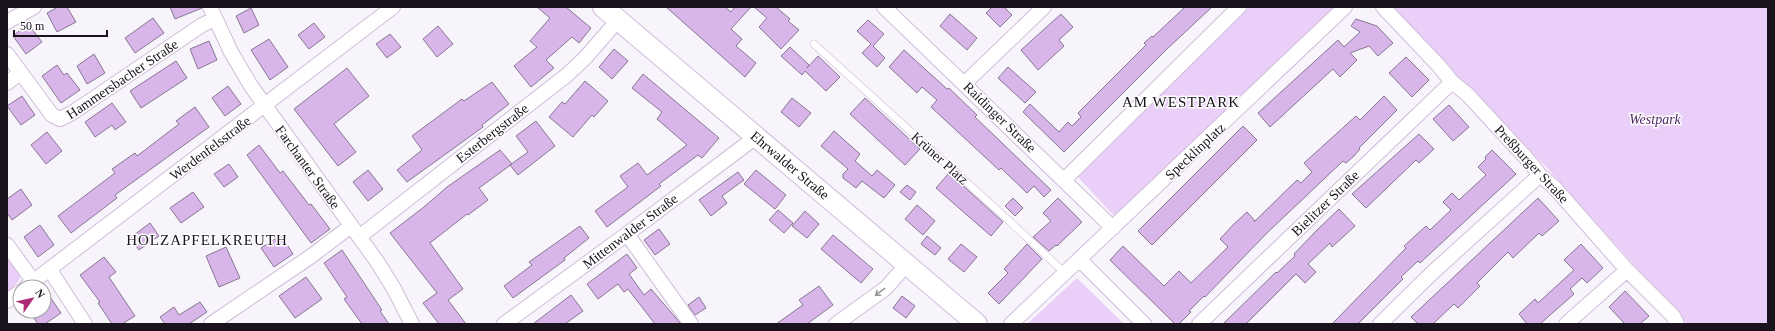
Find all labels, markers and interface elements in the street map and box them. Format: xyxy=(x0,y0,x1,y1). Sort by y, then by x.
scale bar xyxy=(14,12,107,38)
text: 50 m xyxy=(20,19,45,33)
street label: Hammersbacher Straße xyxy=(64,37,181,122)
street label: Raidinger Straße xyxy=(960,79,1039,156)
district label: AM WESTPARK xyxy=(1122,94,1240,110)
street label: Esterbergstraße xyxy=(453,101,531,166)
park label: Westpark xyxy=(1629,112,1682,127)
street label: Werdenfelsstraße xyxy=(167,113,253,184)
street label: Specklinplatz xyxy=(1162,120,1228,183)
street label: Preßburger Straße xyxy=(1492,122,1572,206)
street label: Farchanter Straße xyxy=(272,123,343,212)
street label: Ehrwalder Straße xyxy=(747,128,832,202)
street label: Krüner Platz xyxy=(908,129,971,188)
street label: Bielitzer Straße xyxy=(1289,168,1362,239)
street label: Mittenwalder Straße xyxy=(580,191,681,272)
district label: HOLZAPFELKREUTH xyxy=(126,232,288,248)
north arrow xyxy=(12,279,52,319)
text: N xyxy=(33,287,48,300)
one-way arrow xyxy=(874,288,885,296)

